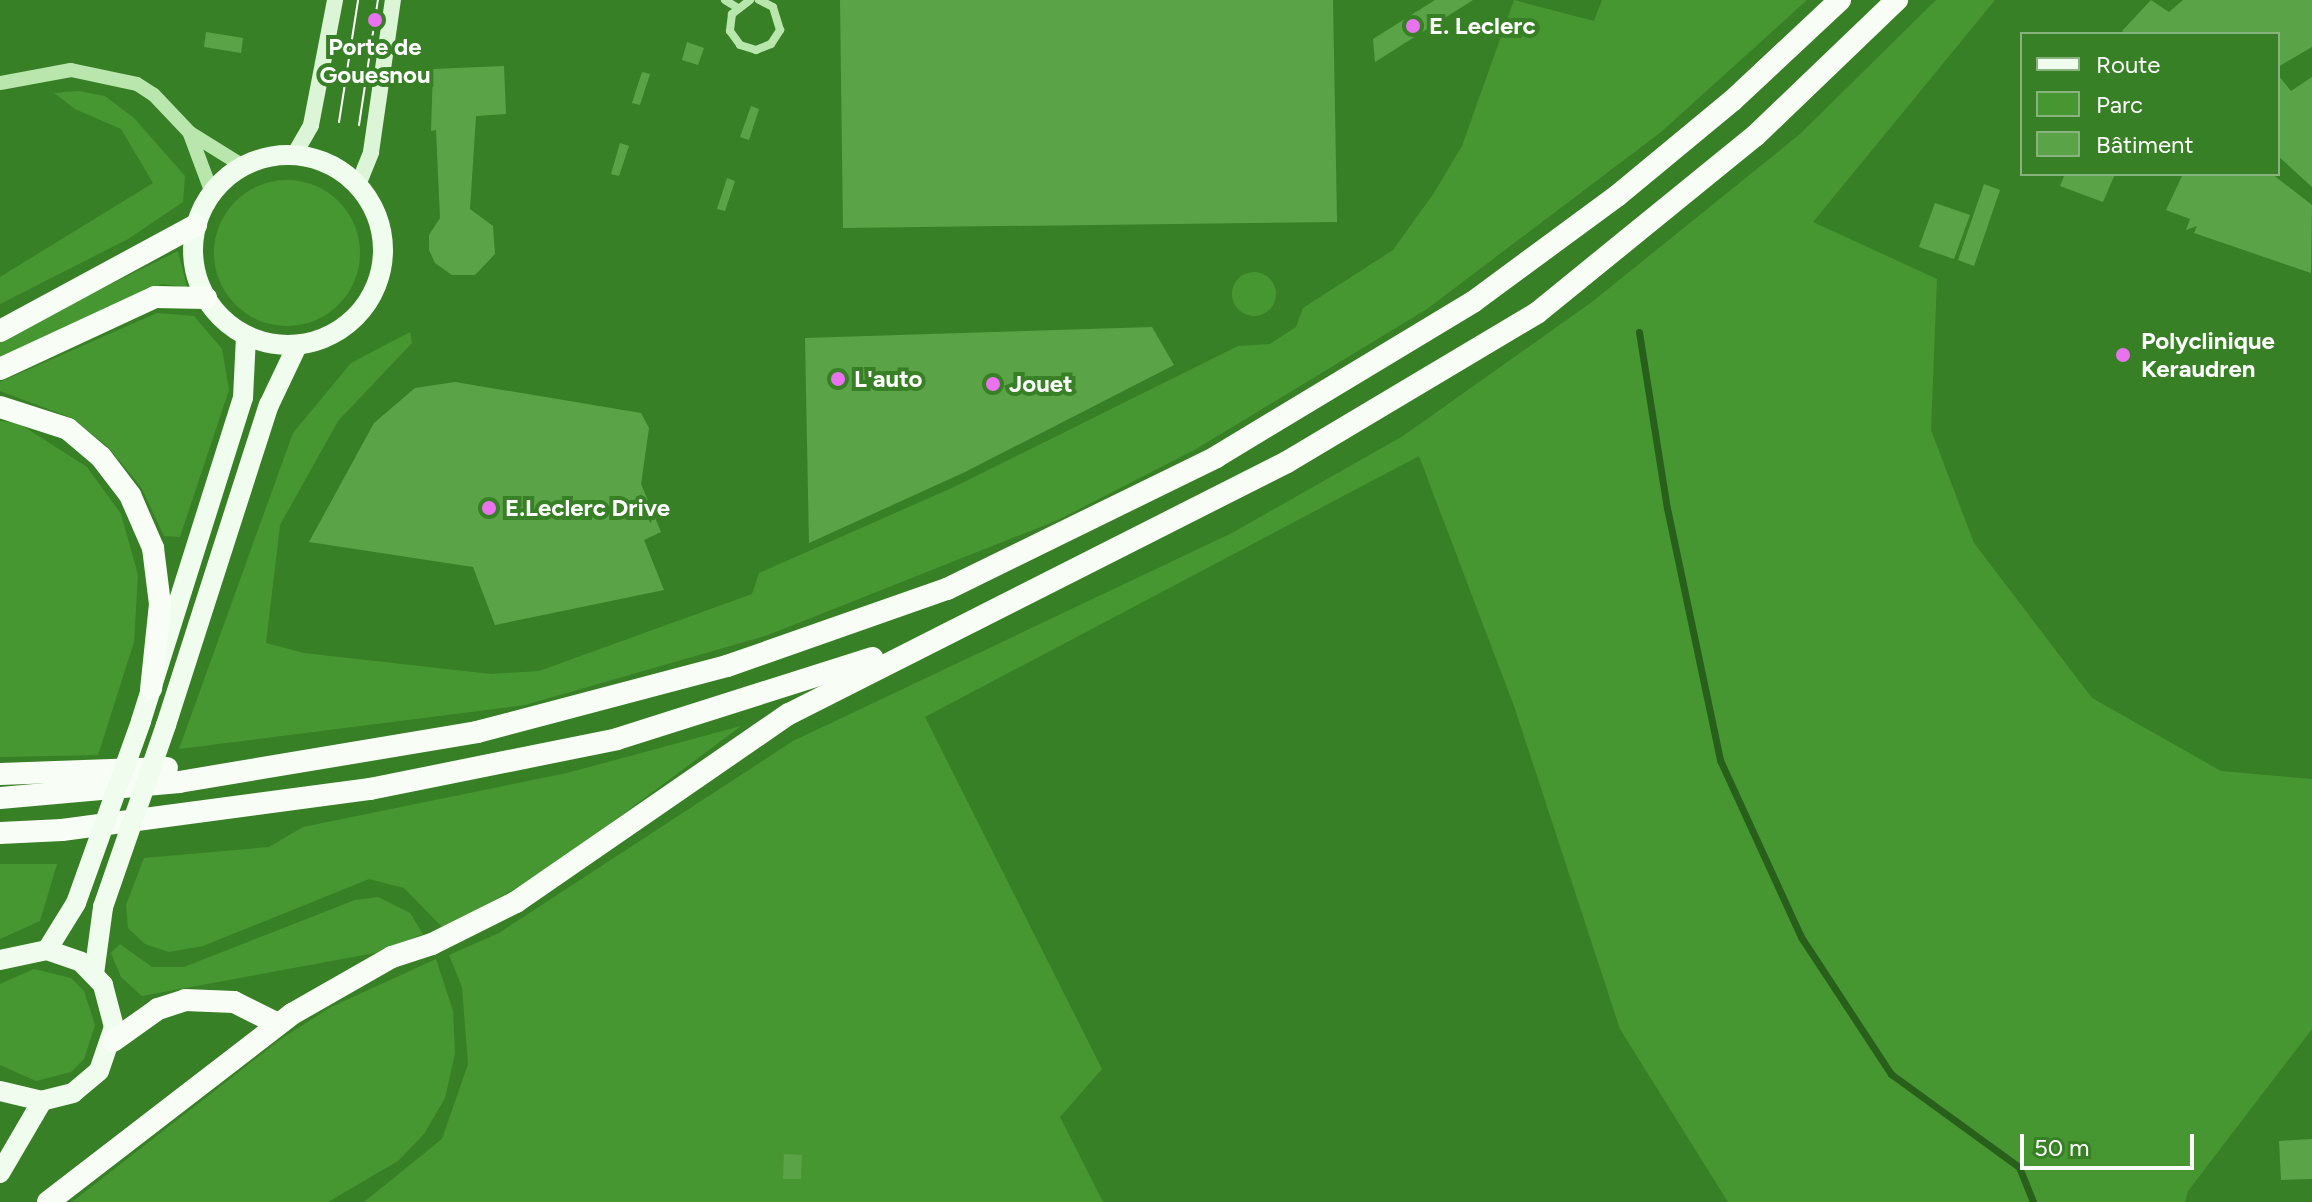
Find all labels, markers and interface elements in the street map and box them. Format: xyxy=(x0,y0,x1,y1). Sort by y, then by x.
marker: Porte de Gouesnou xyxy=(366,11,384,29)
place label: E. Leclerc xyxy=(1429,12,1535,40)
marker: E. Leclerc xyxy=(1404,17,1422,35)
legend xyxy=(2020,32,2280,176)
place label: Porte de Gouesnou xyxy=(319,33,431,89)
text: Route xyxy=(2096,50,2160,79)
text: Parc xyxy=(2096,90,2143,119)
text: Bâtiment xyxy=(2096,130,2194,159)
place label: Polyclinique Keraudren xyxy=(2141,327,2275,383)
marker: Polyclinique Keraudren xyxy=(2112,344,2134,366)
place label: L'auto xyxy=(854,365,923,393)
marker: L'auto xyxy=(829,370,847,388)
place label: Jouet xyxy=(1009,370,1073,398)
marker: Jouet xyxy=(984,375,1002,393)
place label: E.Leclerc Drive xyxy=(505,494,670,522)
marker: E.Leclerc Drive xyxy=(480,499,498,517)
scale bar xyxy=(2024,1118,2198,1168)
text: 50 m xyxy=(2034,1133,2090,1162)

